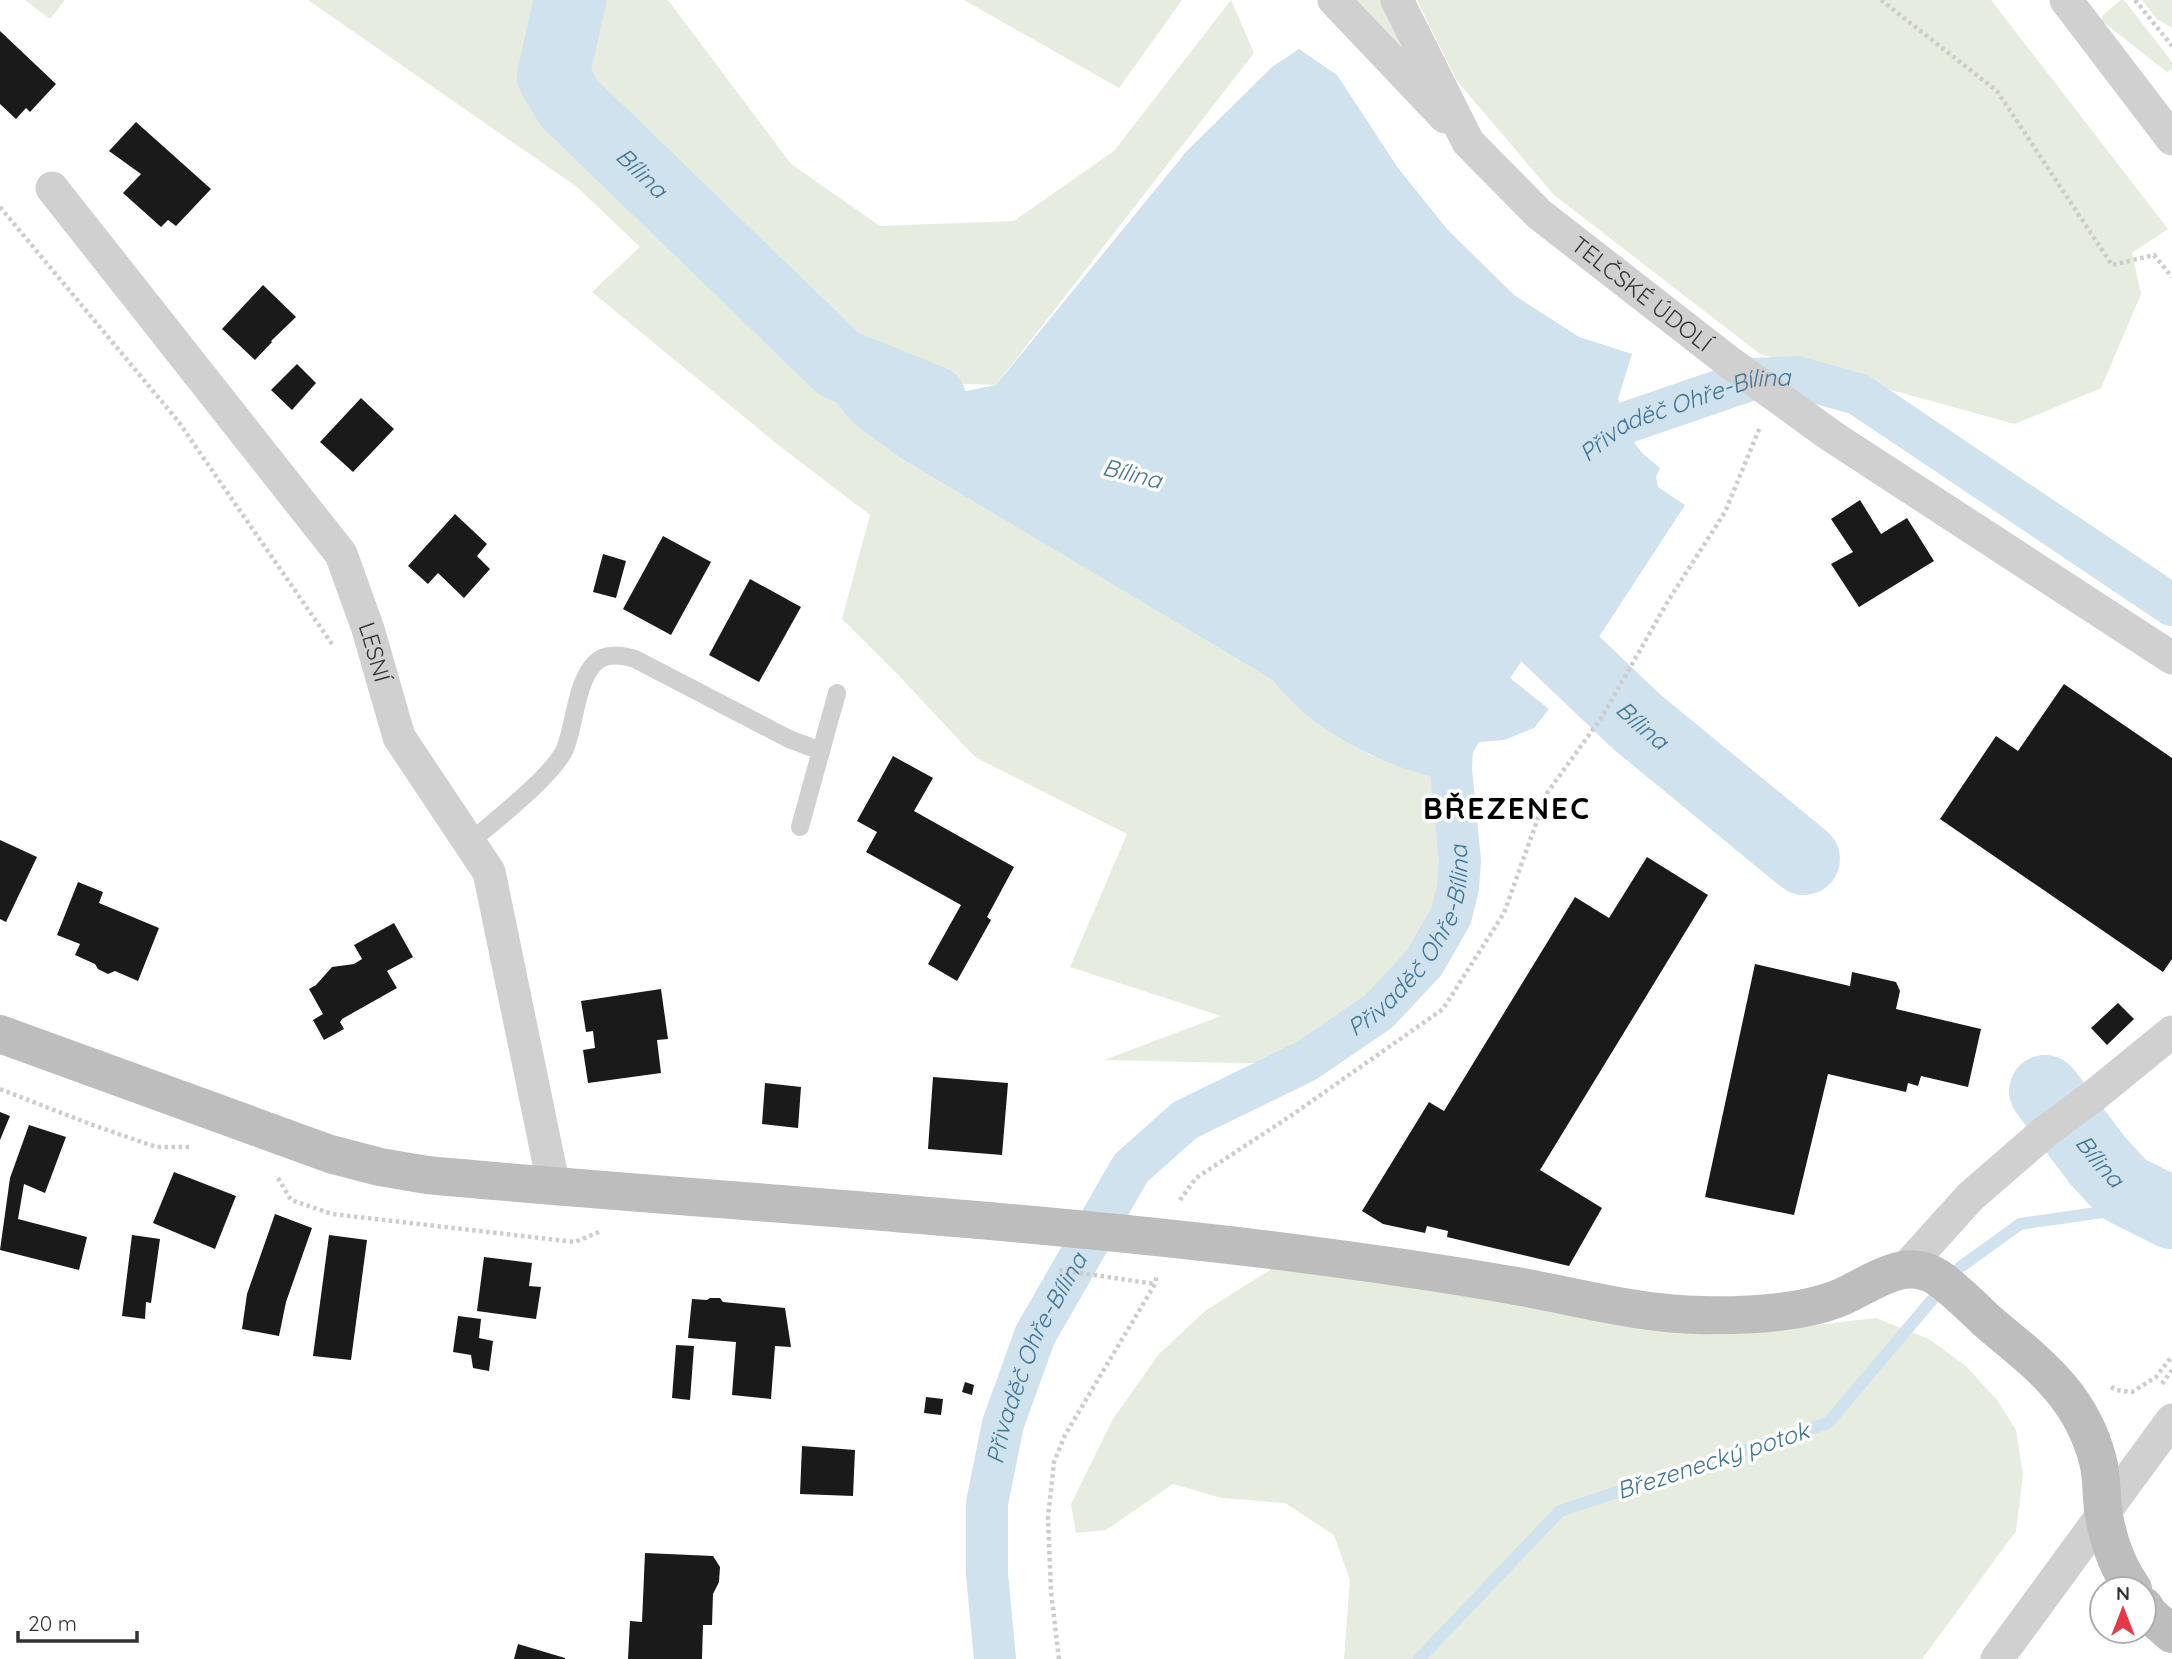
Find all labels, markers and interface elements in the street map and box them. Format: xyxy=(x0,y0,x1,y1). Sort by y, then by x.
water label: Bílina xyxy=(610,141,675,205)
street label: TELČSKÉ ÚDOLÍ xyxy=(1566,230,1719,358)
water label: Přivaděč Ohře-Bílina xyxy=(1573,361,1793,468)
water label: Bílina xyxy=(1100,451,1166,495)
street label: LESNÍ xyxy=(353,618,398,686)
water label: Bílina xyxy=(1610,694,1676,757)
district label: BŘEZENEC xyxy=(1423,789,1591,827)
water label: Přivaděč Ohře-Bílina xyxy=(1341,842,1474,1043)
water label: Bílina xyxy=(2069,1128,2132,1194)
water label: Přivaděč Ohře-Bílina xyxy=(979,1246,1094,1466)
water label: Březenecký potok xyxy=(1613,1414,1815,1505)
north arrow xyxy=(2088,1575,2158,1645)
text: N xyxy=(2116,1581,2130,1605)
scale bar xyxy=(18,1600,136,1644)
text: 20 m xyxy=(28,1610,77,1636)

